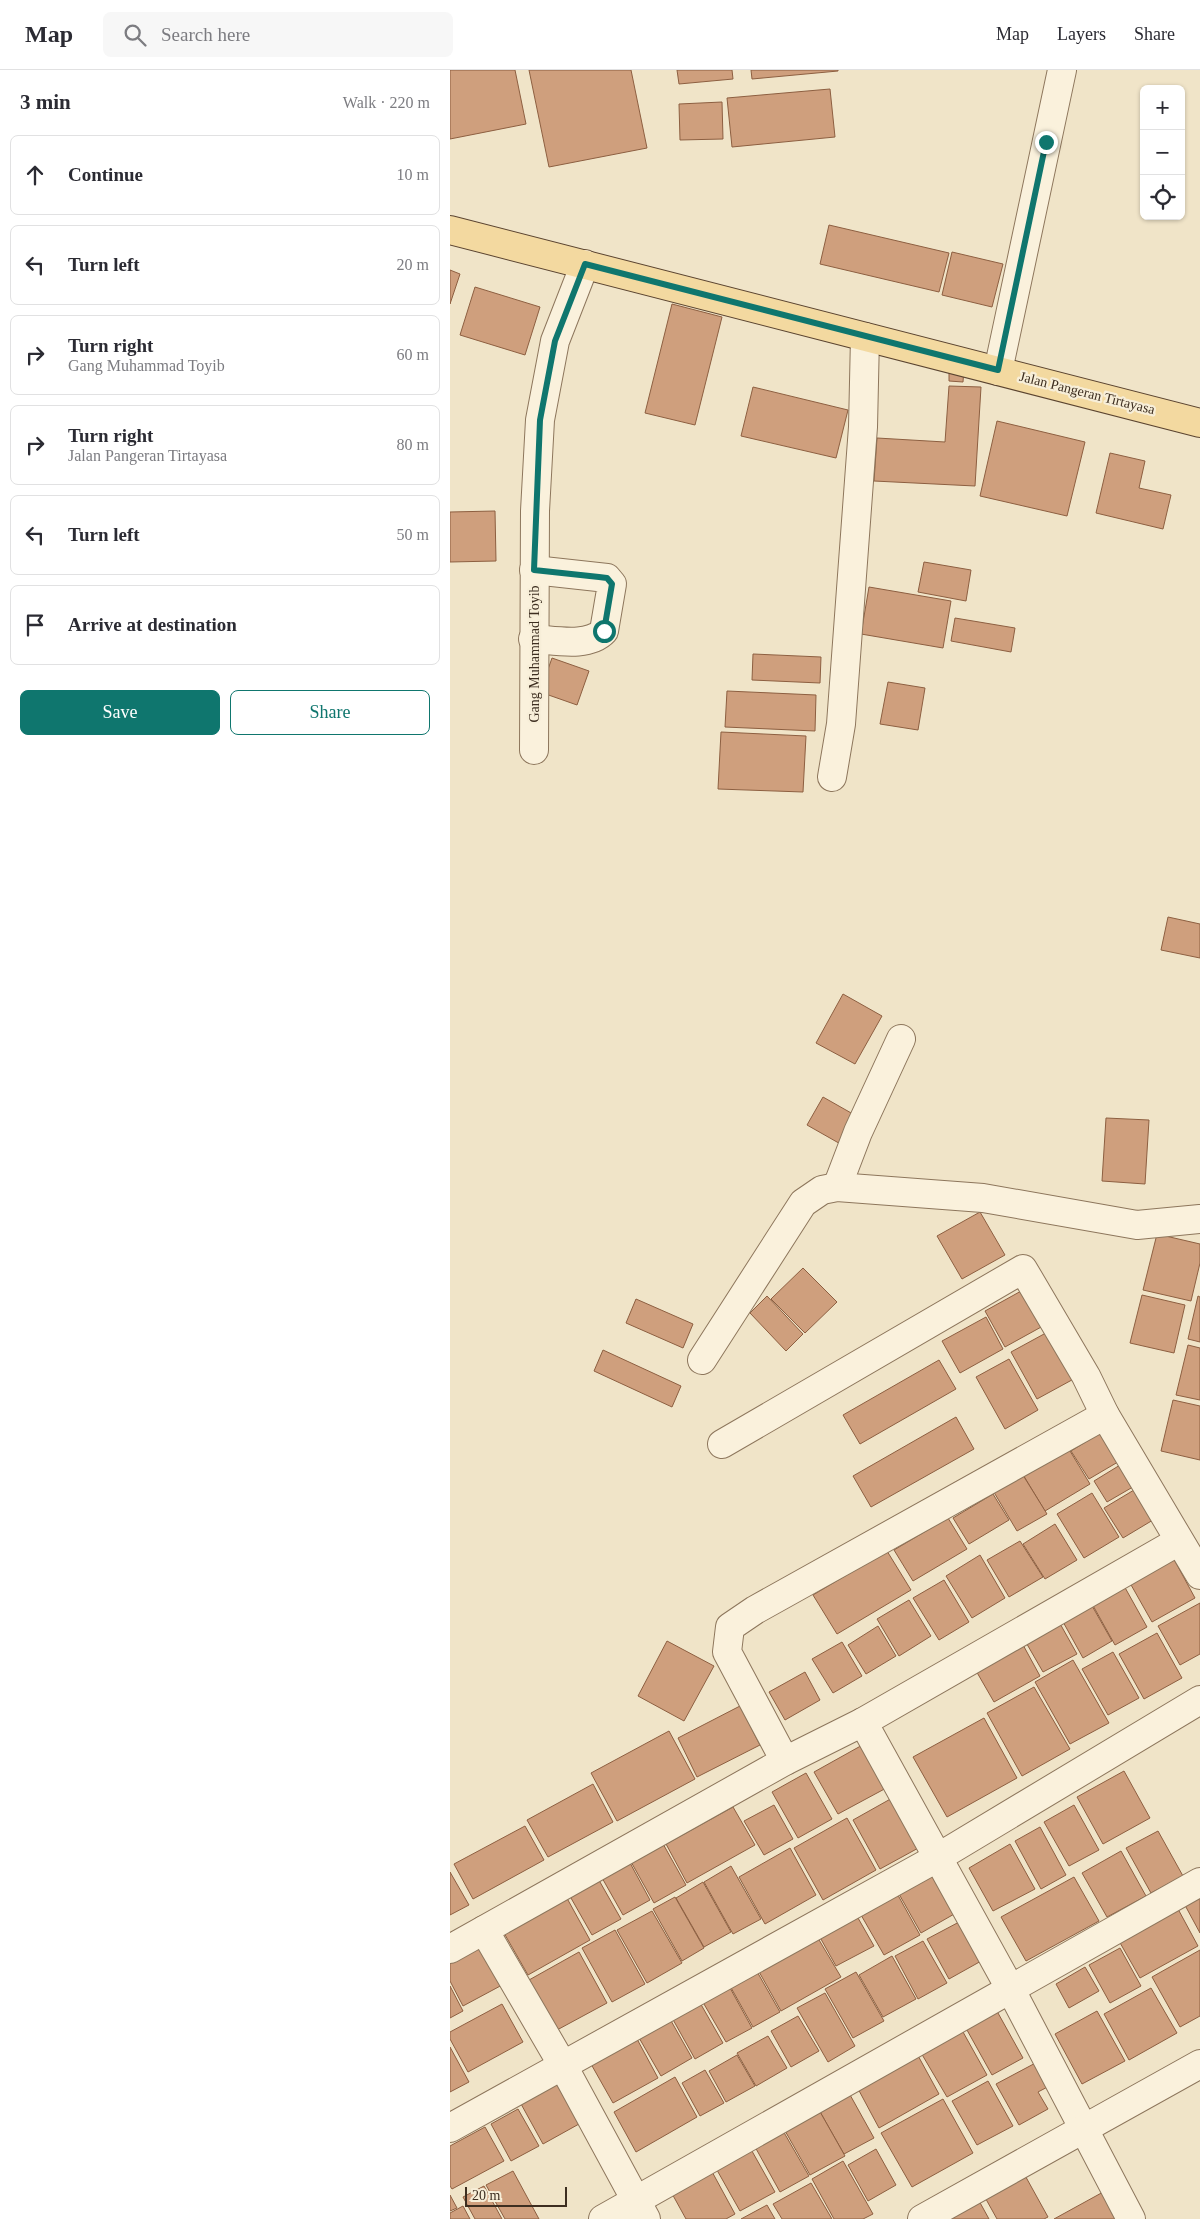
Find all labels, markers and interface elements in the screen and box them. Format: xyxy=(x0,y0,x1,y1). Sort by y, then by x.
search box xyxy=(103,12,453,57)
text: Map xyxy=(25,21,73,47)
icon: search xyxy=(121,21,149,49)
text: Search here xyxy=(161,24,250,45)
text: Map xyxy=(996,24,1029,44)
text: Layers xyxy=(1057,24,1106,44)
text: Share xyxy=(1134,24,1175,44)
map controls xyxy=(1140,85,1185,220)
button: + xyxy=(1140,85,1185,130)
text: 3 min xyxy=(20,90,71,114)
text: Walk · 220 m xyxy=(343,94,430,111)
button: − xyxy=(1140,130,1185,175)
route end xyxy=(1035,131,1058,154)
icon: ahead xyxy=(21,161,49,189)
text: Continue xyxy=(68,164,143,185)
text: 10 m xyxy=(397,166,429,183)
button: locate xyxy=(1140,175,1185,220)
icon: left xyxy=(21,251,49,279)
text: Turn left xyxy=(68,254,140,275)
text: 20 m xyxy=(397,256,429,273)
text: Turn right xyxy=(68,335,153,356)
icon: right xyxy=(21,341,49,369)
text: 60 m xyxy=(397,346,429,363)
text: Gang Muhammad Toyib xyxy=(68,357,225,374)
street label: Jalan Pangeran Tirtayasa xyxy=(1018,369,1157,417)
text: Turn right xyxy=(68,425,153,446)
icon: right xyxy=(21,431,49,459)
text: 80 m xyxy=(397,436,429,453)
text: Jalan Pangeran Tirtayasa xyxy=(68,447,227,464)
icon: left xyxy=(21,521,49,549)
text: Turn left xyxy=(68,524,140,545)
text: 50 m xyxy=(397,526,429,543)
street label: Gang Muhammad Toyib xyxy=(527,585,542,723)
icon: arrive xyxy=(21,611,49,639)
text: Arrive at destination xyxy=(68,614,237,635)
route start xyxy=(593,620,616,643)
button: Save xyxy=(20,690,220,735)
button: Share xyxy=(230,690,430,735)
scale bar xyxy=(465,2184,568,2207)
text: 20 m xyxy=(472,2188,500,2203)

